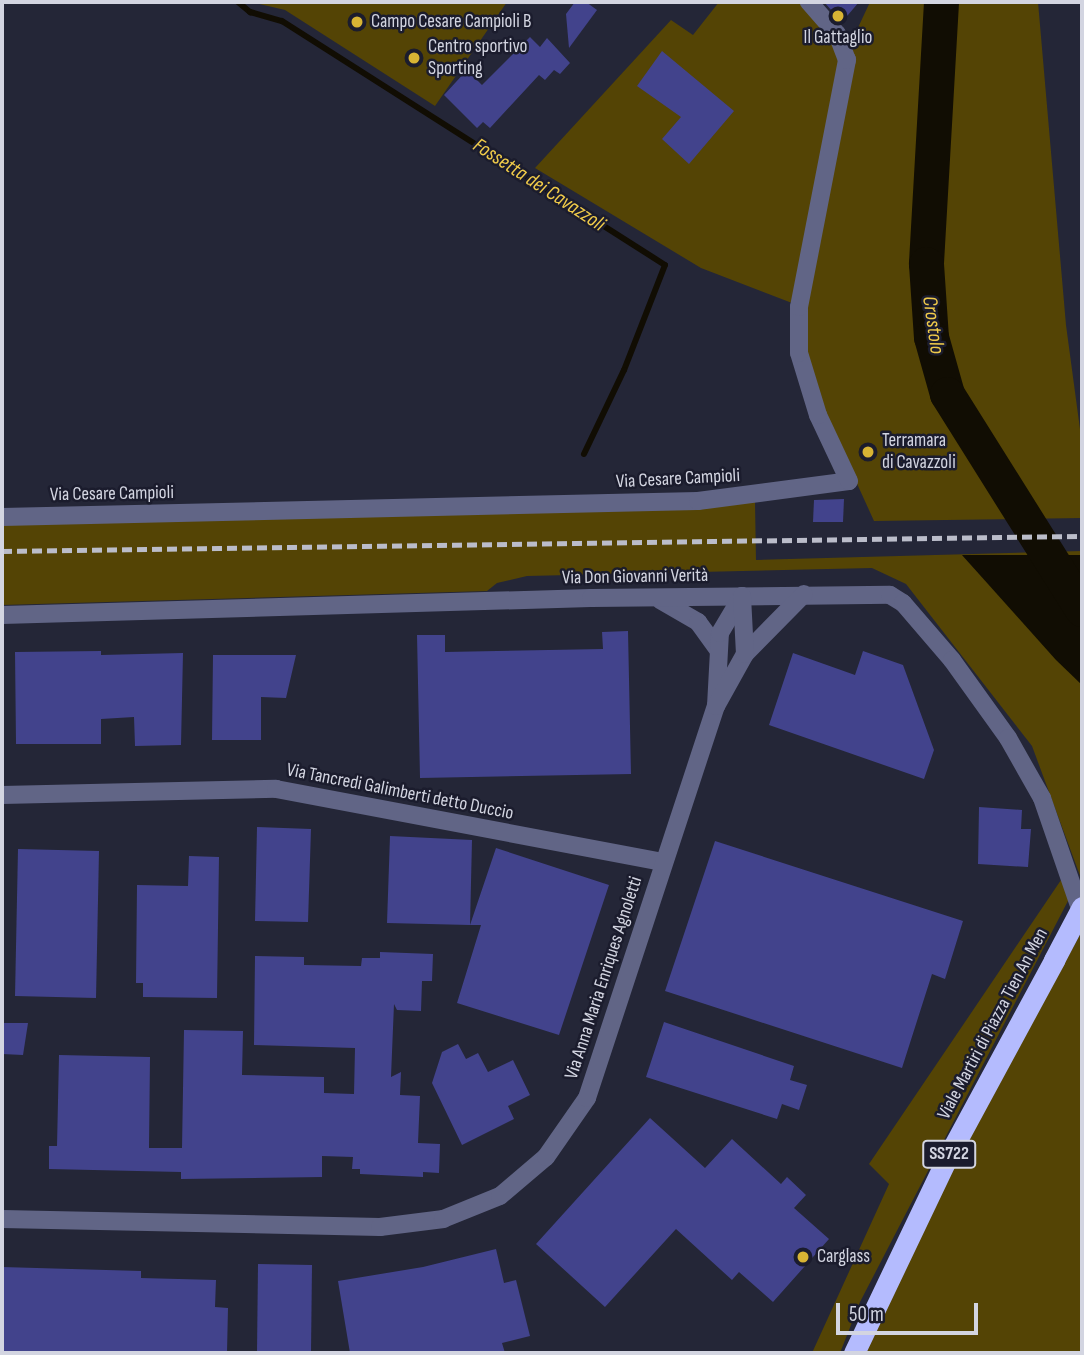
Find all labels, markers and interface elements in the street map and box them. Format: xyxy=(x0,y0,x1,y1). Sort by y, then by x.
marker: Il Gattaglio xyxy=(830,8,846,24)
place label: Campo Cesare Campioli B xyxy=(371,11,531,33)
marker: Campo Cesare Campioli B xyxy=(349,14,365,30)
place label: Il Gattaglio xyxy=(804,27,872,49)
place label: Centro sportivo Sporting xyxy=(428,36,527,80)
marker: Centro sportivo Sporting xyxy=(406,50,422,66)
water label: Fossetta dei Cavazzoli xyxy=(468,133,610,237)
water label: Crostolo xyxy=(916,294,950,356)
place label: Terramara di Cavazzoli xyxy=(882,430,956,474)
marker: Terramara di Cavazzoli xyxy=(860,444,876,460)
street label: Via Cesare Campioli xyxy=(615,464,741,494)
street label: Via Cesare Campioli xyxy=(50,482,174,506)
street label: Via Don Giovanni Verità xyxy=(562,564,708,590)
street label: Via Tancredi Galimberti detto Duccio xyxy=(285,759,515,825)
street label: Via Anna Maria Enriques Agnoletti xyxy=(560,874,648,1082)
street label: Viale Martiri di Piazza Tien An Men xyxy=(933,924,1053,1124)
road number: SS722 xyxy=(921,1140,977,1168)
place label: Carglass xyxy=(817,1246,870,1268)
marker: Carglass xyxy=(795,1249,811,1265)
scale bar xyxy=(839,1288,981,1332)
text: 50 m xyxy=(849,1302,884,1327)

